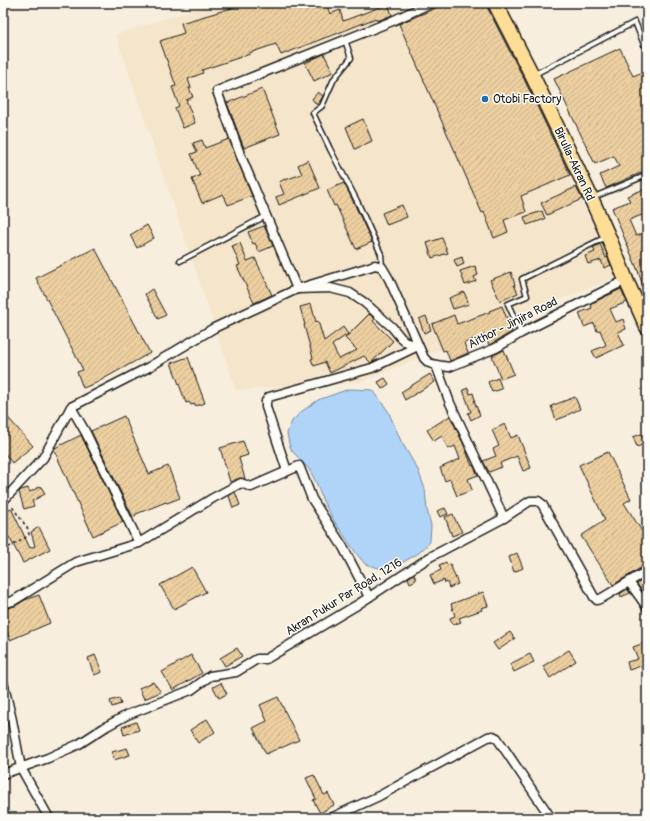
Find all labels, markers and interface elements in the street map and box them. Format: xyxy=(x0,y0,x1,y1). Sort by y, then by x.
place label: Otobi Factory xyxy=(493,92,561,107)
marker: Otobi Factory xyxy=(480,94,490,104)
street label: Birulia-Akran Rd xyxy=(550,125,598,203)
street label: Aithor - Jinjira Road xyxy=(466,294,560,352)
street label: Akran Pukur Par Road, 1216 xyxy=(283,555,405,639)

